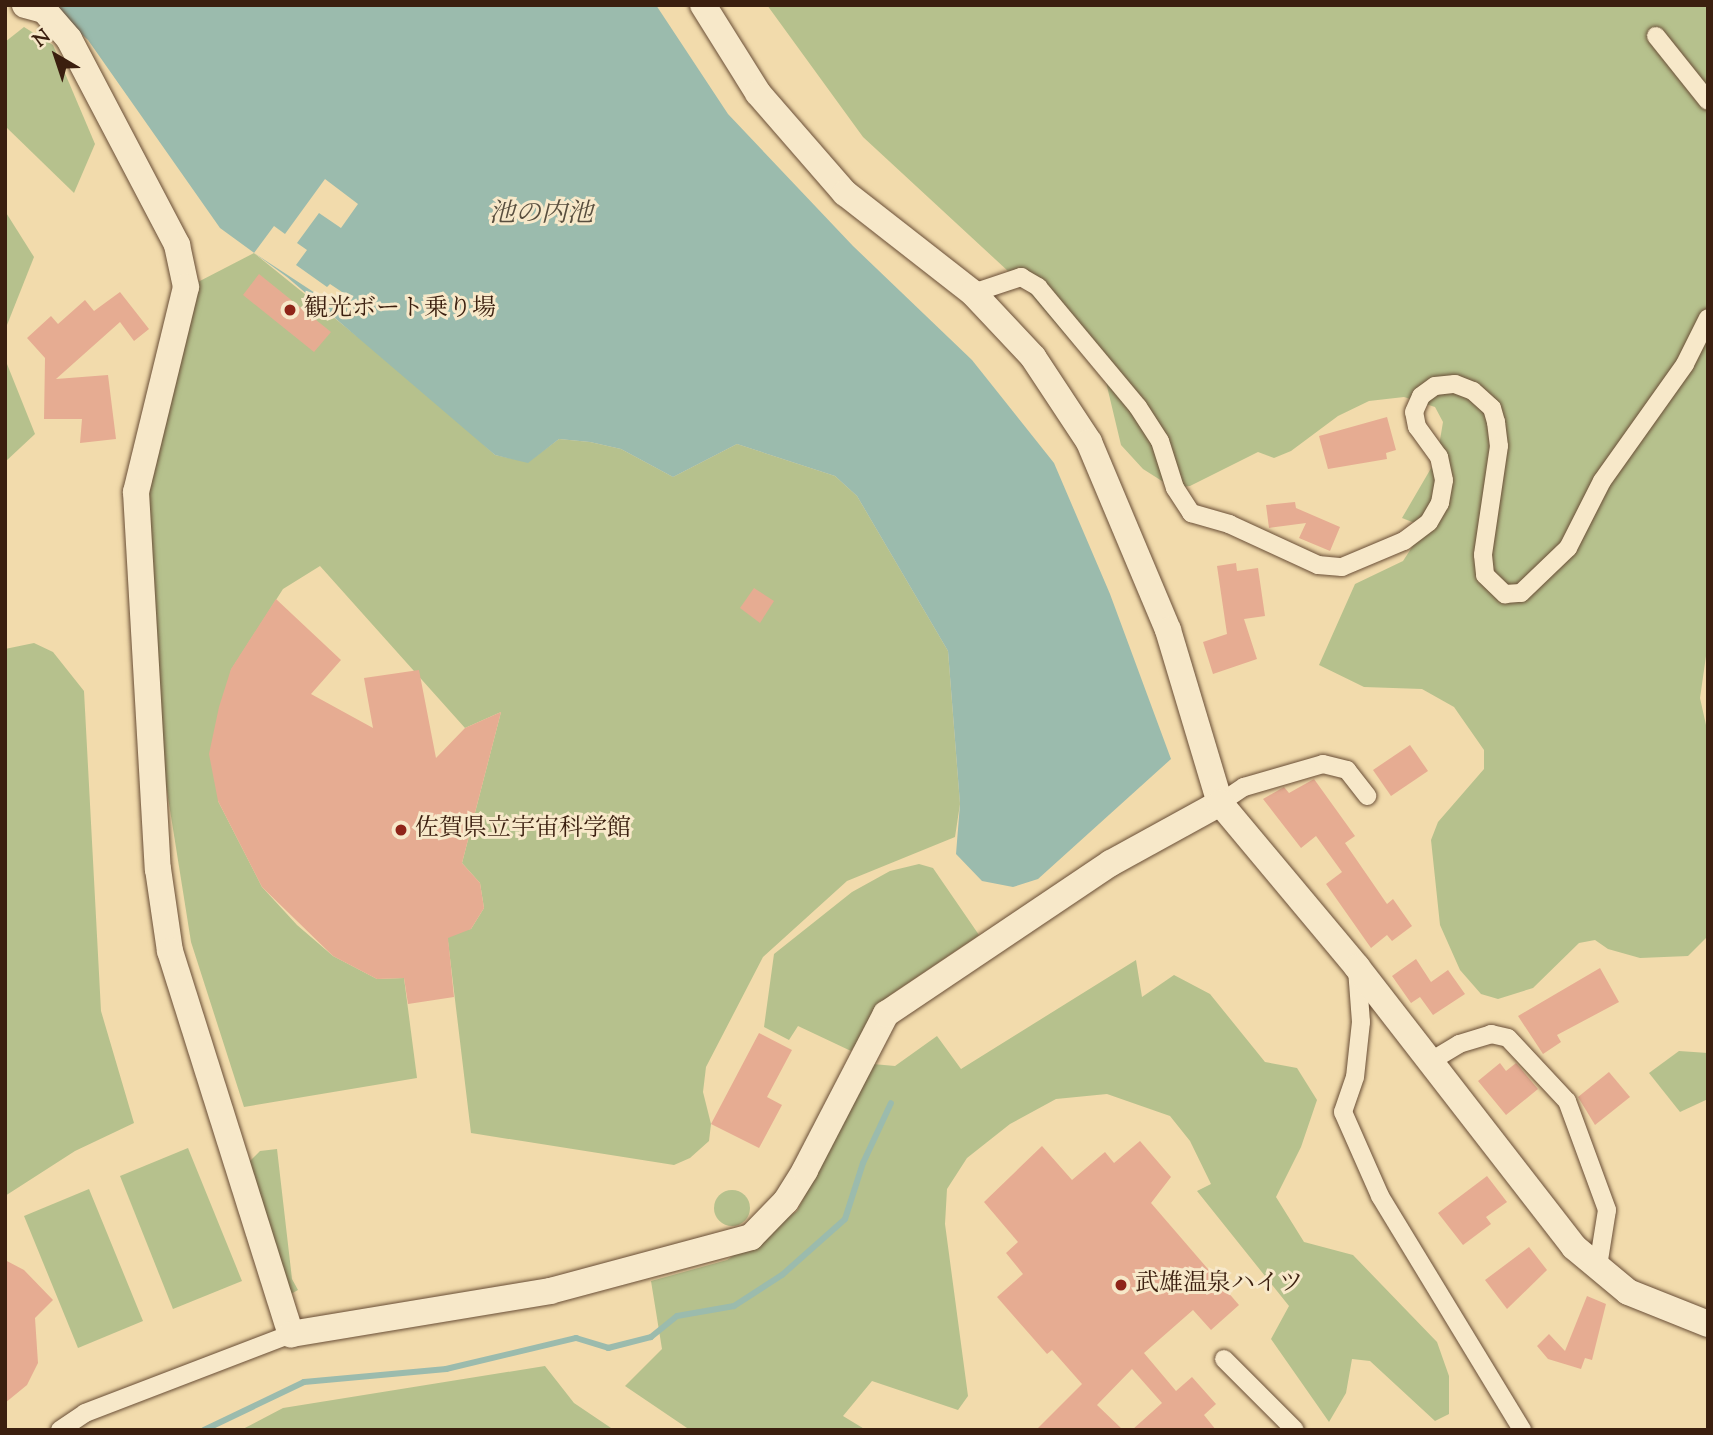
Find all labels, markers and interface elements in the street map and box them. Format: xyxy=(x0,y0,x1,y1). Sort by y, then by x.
north arrow xyxy=(21,21,91,91)
text: N xyxy=(28,24,57,55)
water label: 池の内池 xyxy=(489,199,593,231)
place label: 観光ボート乗り場 xyxy=(304,296,496,324)
marker: 観光ボート乗り場 xyxy=(282,302,298,318)
place label: 佐賀県立宇宙科学館 xyxy=(415,816,631,844)
marker: 佐賀県立宇宙科学館 xyxy=(393,822,409,838)
place label: 武雄温泉ハイツ xyxy=(1135,1271,1303,1299)
marker: 武雄温泉ハイツ xyxy=(1113,1277,1129,1293)

